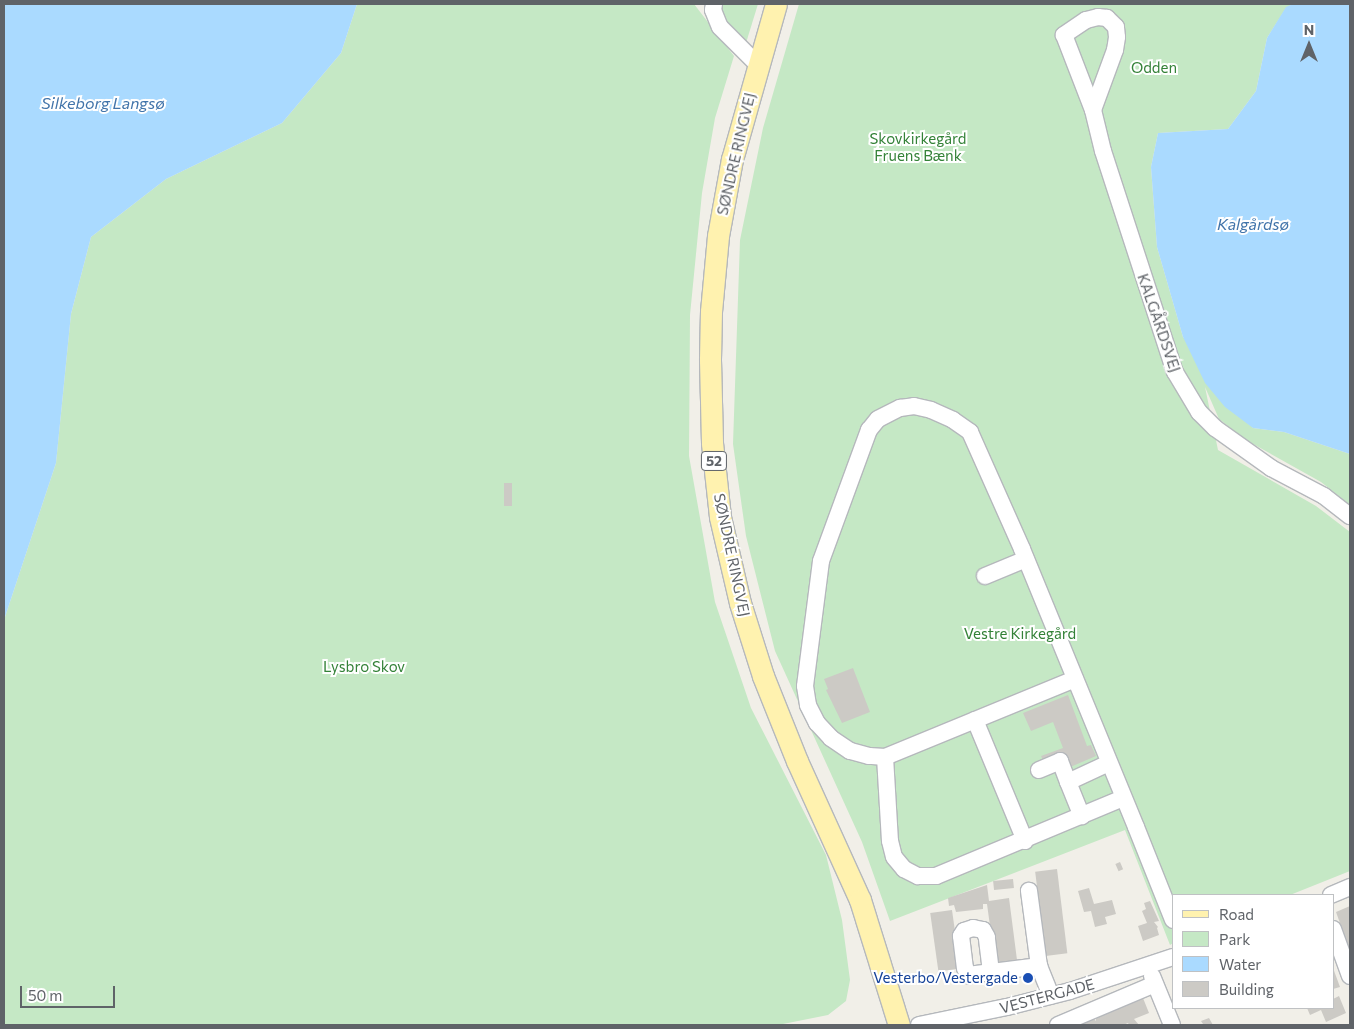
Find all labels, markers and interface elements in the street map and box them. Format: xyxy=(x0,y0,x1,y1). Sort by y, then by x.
north arrow xyxy=(1284,20,1334,70)
text: N xyxy=(1304,21,1314,38)
park label: Odden xyxy=(1131,59,1177,77)
street label: SØNDRE RINGVEJ xyxy=(713,91,759,217)
water label: Silkeborg Langsø xyxy=(41,93,165,113)
park label: Skovkirkegård Fruens Bænk xyxy=(870,129,966,164)
water label: Kalgårdsø xyxy=(1217,214,1289,234)
street label: KALGÅRDSVEJ xyxy=(1134,271,1184,375)
road number: 52 xyxy=(700,450,728,472)
street label: SØNDRE RINGVEJ xyxy=(710,492,754,618)
park label: Vestre Kirkegård xyxy=(964,625,1076,643)
park label: Lysbro Skov xyxy=(323,658,405,676)
legend xyxy=(1172,894,1334,1009)
text: Road xyxy=(1219,905,1254,923)
text: Park xyxy=(1219,930,1250,948)
text: Water xyxy=(1219,955,1261,973)
place label: Vesterbo/Vestergade xyxy=(873,969,1018,987)
marker: Vesterbo/Vestergade xyxy=(1022,972,1034,984)
street label: VESTERGADE xyxy=(998,975,1096,1017)
scale bar xyxy=(22,976,118,1008)
text: Building xyxy=(1219,980,1274,998)
text: 50 m xyxy=(28,986,62,1004)

